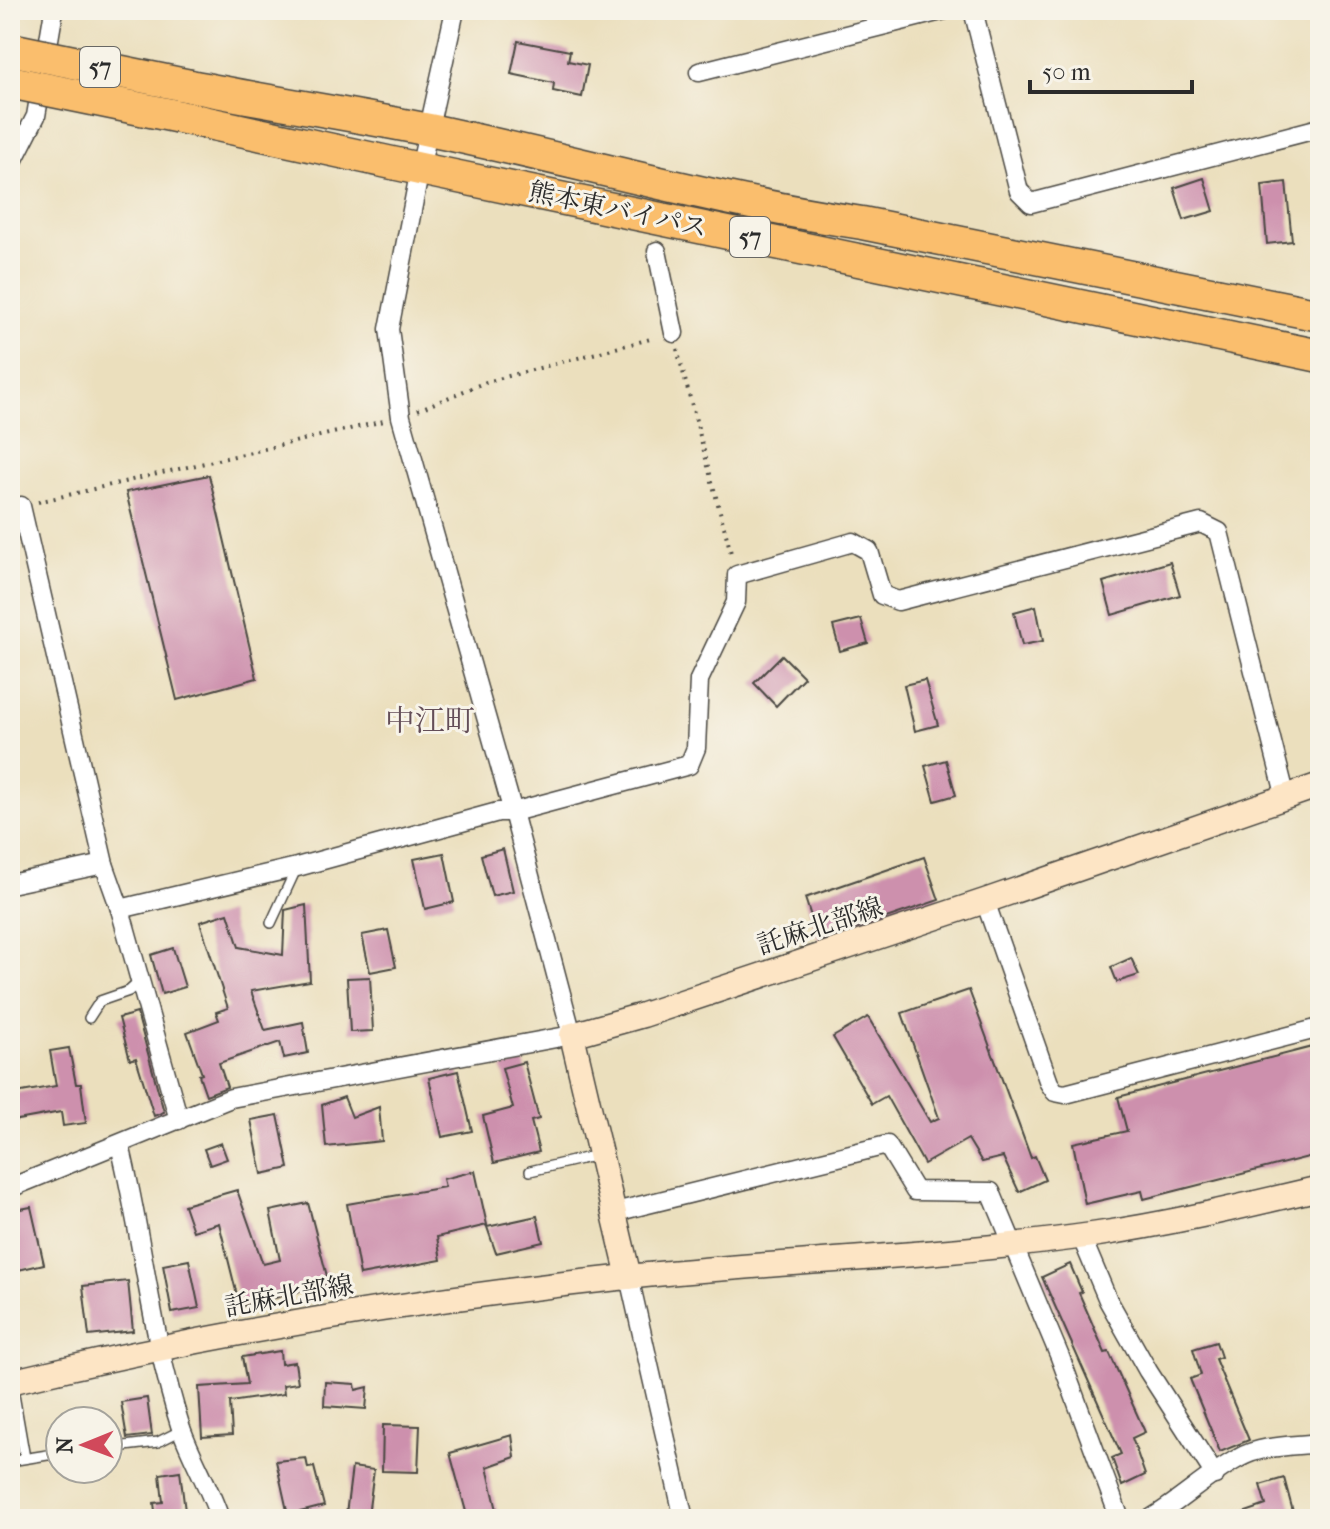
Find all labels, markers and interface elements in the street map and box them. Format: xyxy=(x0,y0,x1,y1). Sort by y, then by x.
scale bar xyxy=(1030,44,1192,94)
road number: 57 xyxy=(80,47,120,87)
text: 50 m xyxy=(1042,58,1091,86)
street label: 熊本東バイパス xyxy=(526,176,710,244)
road number: 57 xyxy=(730,217,770,257)
district label: 中江町 xyxy=(385,704,475,739)
street label: 託麻北部線 xyxy=(753,891,887,961)
street label: 託麻北部線 xyxy=(222,1269,356,1323)
north arrow xyxy=(44,1405,124,1485)
text: N xyxy=(52,1436,78,1454)

